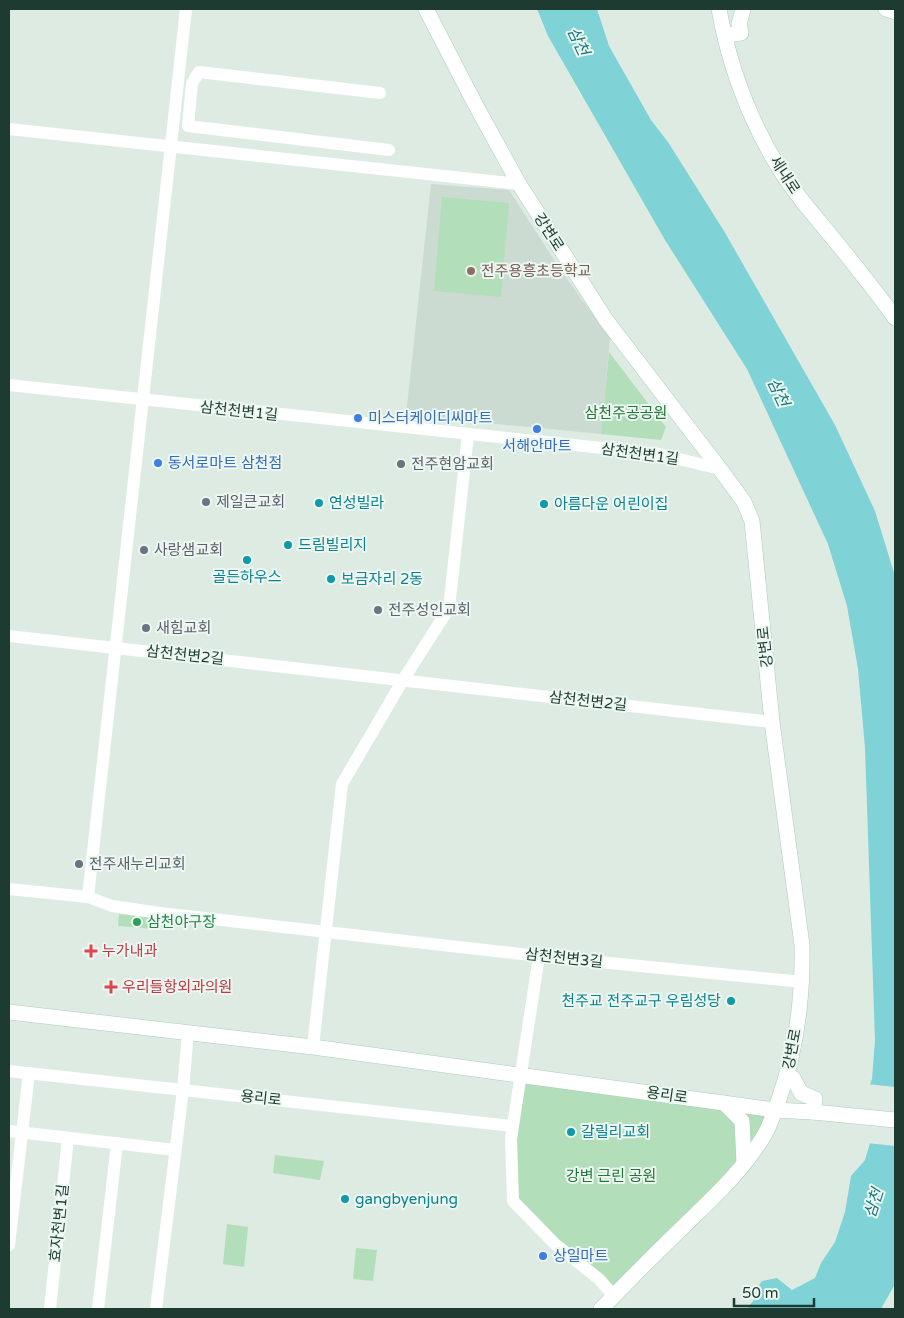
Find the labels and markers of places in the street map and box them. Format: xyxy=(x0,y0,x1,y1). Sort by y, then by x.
place label: 전주용흥초등학교 xyxy=(481,262,591,280)
marker: 전주용흥초등학교 xyxy=(465,265,477,277)
place label: 미스터케이디씨마트 xyxy=(368,409,492,427)
marker: 미스터케이디씨마트 xyxy=(352,412,364,424)
marker: 서해안마트 xyxy=(531,423,543,435)
place label: 서해안마트 xyxy=(502,437,572,455)
place label: 동서로마트 삼천점 xyxy=(168,454,282,472)
place label: 전주현암교회 xyxy=(411,455,494,473)
marker: 동서로마트 삼천점 xyxy=(152,457,164,469)
marker: 전주현암교회 xyxy=(395,458,407,470)
place label: 제일큰교회 xyxy=(216,493,285,511)
place label: 연성빌라 xyxy=(329,494,384,512)
place label: 아름다운 어린이집 xyxy=(554,495,668,513)
marker: 제일큰교회 xyxy=(200,496,212,508)
marker: 연성빌라 xyxy=(313,497,325,509)
marker: 아름다운 어린이집 xyxy=(538,498,550,510)
place label: 드림빌리지 xyxy=(298,536,367,554)
marker: 드림빌리지 xyxy=(282,539,294,551)
place label: 사랑샘교회 xyxy=(154,541,223,559)
marker: 사랑샘교회 xyxy=(138,544,150,556)
marker: 골든하우스 xyxy=(241,554,253,566)
place label: 골든하우스 xyxy=(212,568,282,586)
place label: 보금자리 2동 xyxy=(341,570,423,588)
marker: 보금자리 2동 xyxy=(325,573,337,585)
place label: 전주성인교회 xyxy=(388,601,471,619)
marker: 전주성인교회 xyxy=(372,604,384,616)
place label: 새힘교회 xyxy=(156,619,211,637)
marker: 새힘교회 xyxy=(140,622,152,634)
place label: 전주새누리교회 xyxy=(89,855,186,873)
marker: 전주새누리교회 xyxy=(73,858,85,870)
place label: 삼천야구장 xyxy=(147,913,216,931)
marker: 삼천야구장 xyxy=(131,916,143,928)
place label: 누가내과 xyxy=(102,942,157,960)
marker: 누가내과 xyxy=(84,944,98,958)
place label: 우리들항외과의원 xyxy=(122,978,232,996)
marker: 우리들항외과의원 xyxy=(104,980,118,994)
place label: 천주교 전주교구 우림성당 xyxy=(561,992,721,1010)
marker: 천주교 전주교구 우림성당 xyxy=(725,995,737,1007)
place label: 갈릴리교회 xyxy=(581,1123,650,1141)
marker: 갈릴리교회 xyxy=(565,1126,577,1138)
place label: gangbyenjung xyxy=(355,1190,458,1208)
marker: gangbyenjung xyxy=(339,1193,351,1205)
place label: 상일마트 xyxy=(553,1247,608,1265)
marker: 상일마트 xyxy=(537,1250,549,1262)

